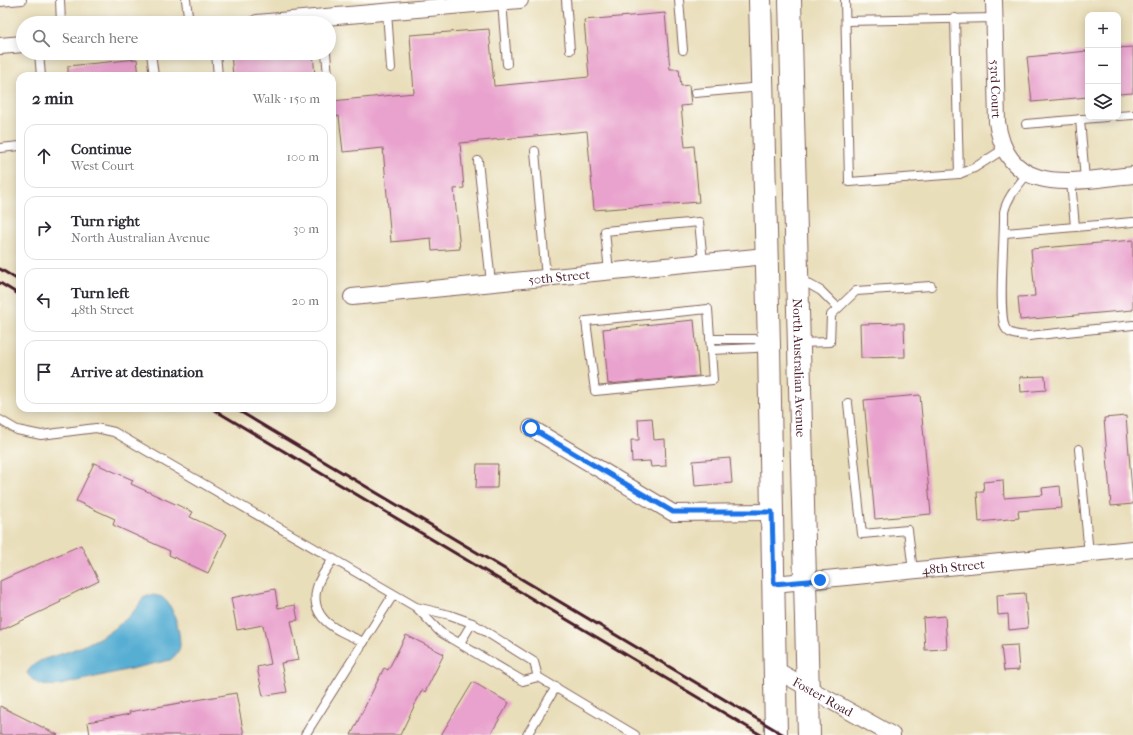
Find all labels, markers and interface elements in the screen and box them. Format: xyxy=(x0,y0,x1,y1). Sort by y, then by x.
map controls xyxy=(1085,12,1121,120)
button: + xyxy=(1085,12,1121,48)
search box xyxy=(16,16,336,60)
icon: search xyxy=(30,27,52,49)
text: Search here xyxy=(62,29,138,47)
button: − xyxy=(1085,48,1121,84)
street label: 53rd Court xyxy=(988,59,1004,119)
button: layers xyxy=(1085,84,1121,120)
text: 2 min xyxy=(32,88,73,108)
text: Walk · 150 m xyxy=(253,91,320,106)
text: Continue xyxy=(71,140,131,158)
icon: ahead xyxy=(33,145,55,167)
text: 100 m xyxy=(286,149,319,164)
text: West Court xyxy=(71,158,134,173)
text: Turn right xyxy=(71,212,140,230)
icon: right xyxy=(33,217,55,239)
text: 30 m xyxy=(293,221,319,236)
text: North Australian Avenue xyxy=(71,230,210,245)
street label: 50th Street xyxy=(527,266,591,287)
text: Turn left xyxy=(71,284,129,302)
icon: left xyxy=(33,289,55,311)
text: 20 m xyxy=(292,293,319,308)
street label: North Australian Avenue xyxy=(790,298,809,438)
text: 48th Street xyxy=(71,302,134,317)
icon: arrive xyxy=(33,361,55,383)
text: Arrive at destination xyxy=(71,363,203,381)
route start xyxy=(522,419,540,437)
street label: 48th Street xyxy=(921,556,986,577)
route end xyxy=(811,571,829,589)
street label: Foster Road xyxy=(790,674,857,720)

